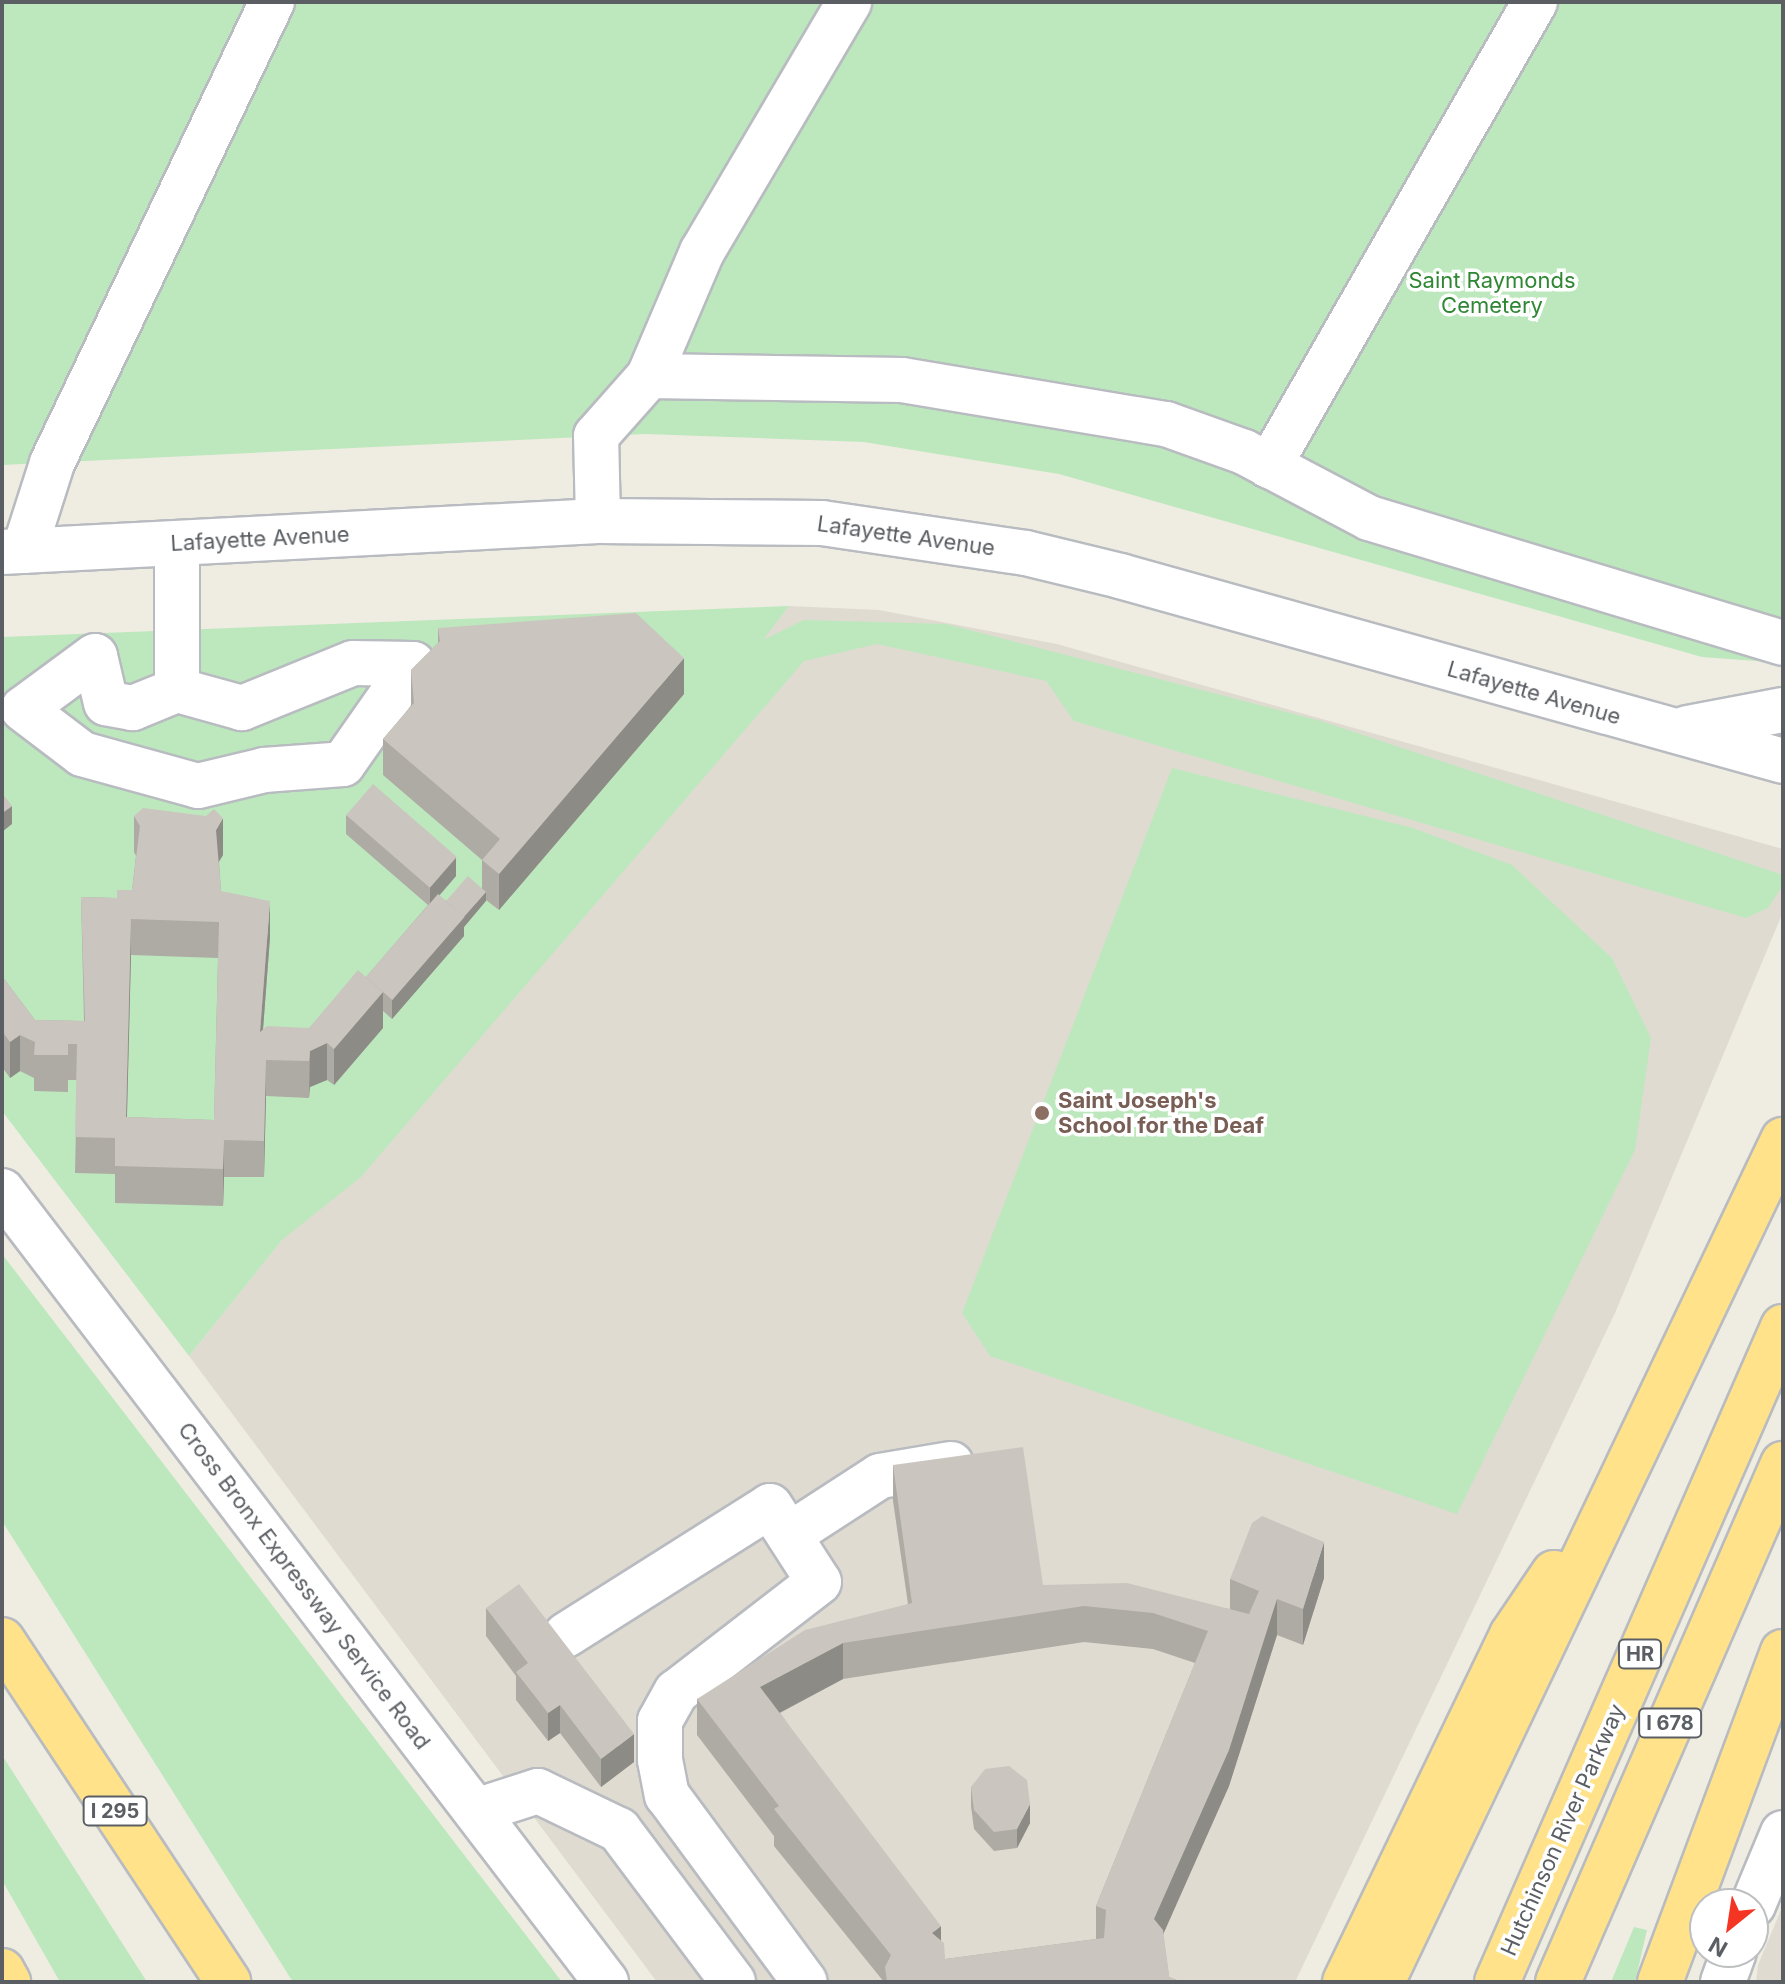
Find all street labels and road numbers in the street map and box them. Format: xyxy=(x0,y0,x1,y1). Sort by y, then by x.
street label: Lafayette Avenue xyxy=(815,510,997,562)
street label: Lafayette Avenue xyxy=(170,521,350,557)
street label: Lafayette Avenue xyxy=(1444,656,1624,730)
street label: Cross Bronx Expressway Service Road xyxy=(172,1417,436,1755)
road number: HR xyxy=(1616,1638,1664,1670)
street label: Hutchinson River Parkway xyxy=(1496,1700,1630,1960)
road number: I 678 xyxy=(1638,1707,1702,1739)
road number: I 295 xyxy=(81,1795,149,1827)

